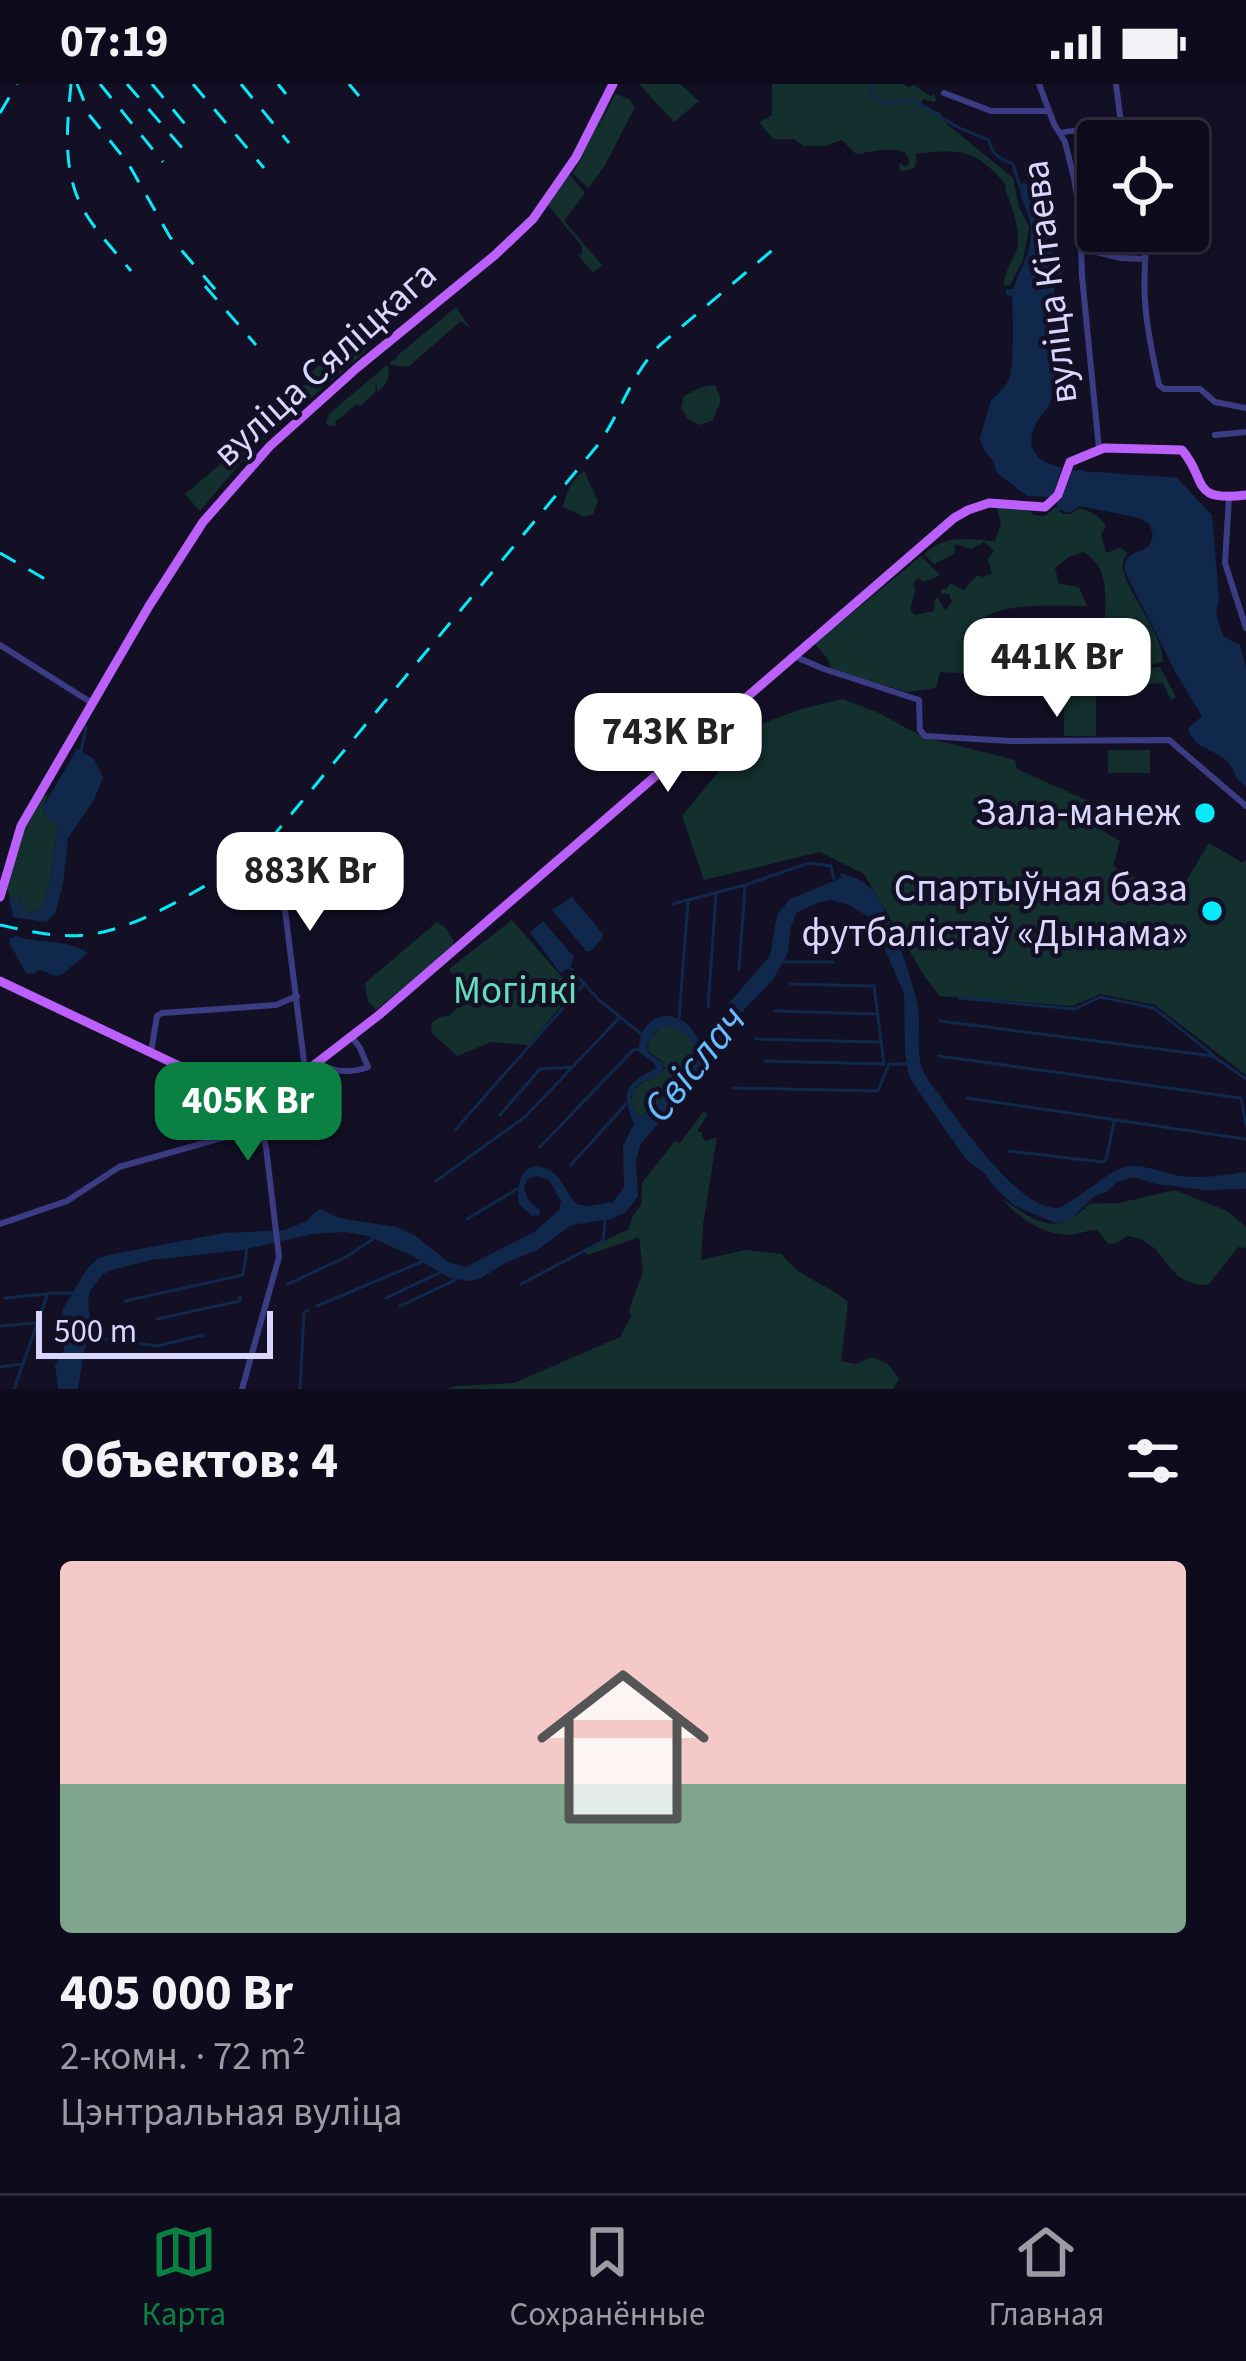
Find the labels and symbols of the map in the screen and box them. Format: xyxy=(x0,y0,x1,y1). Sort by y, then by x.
street label: вуліца Кітаева xyxy=(1007,157,1093,407)
street label: вуліца Сяліцкага xyxy=(201,248,449,480)
pin: 441K Br xyxy=(946,618,1168,720)
pin: 743K Br xyxy=(557,693,779,795)
place label: Зала-манеж xyxy=(975,785,1181,841)
marker: Зала-манеж xyxy=(1192,800,1218,826)
pin: 883K Br xyxy=(199,832,421,934)
place label: Спартыўная база футбалістаў «Дынама» xyxy=(802,861,1188,962)
marker: Спартыўная база футбалістаў «Дынама» xyxy=(1199,898,1225,924)
park label: Могілкі xyxy=(453,963,577,1019)
water label: Свіслач xyxy=(629,992,761,1136)
pin: 405K Br xyxy=(137,1062,359,1164)
scale bar xyxy=(36,1305,273,1358)

